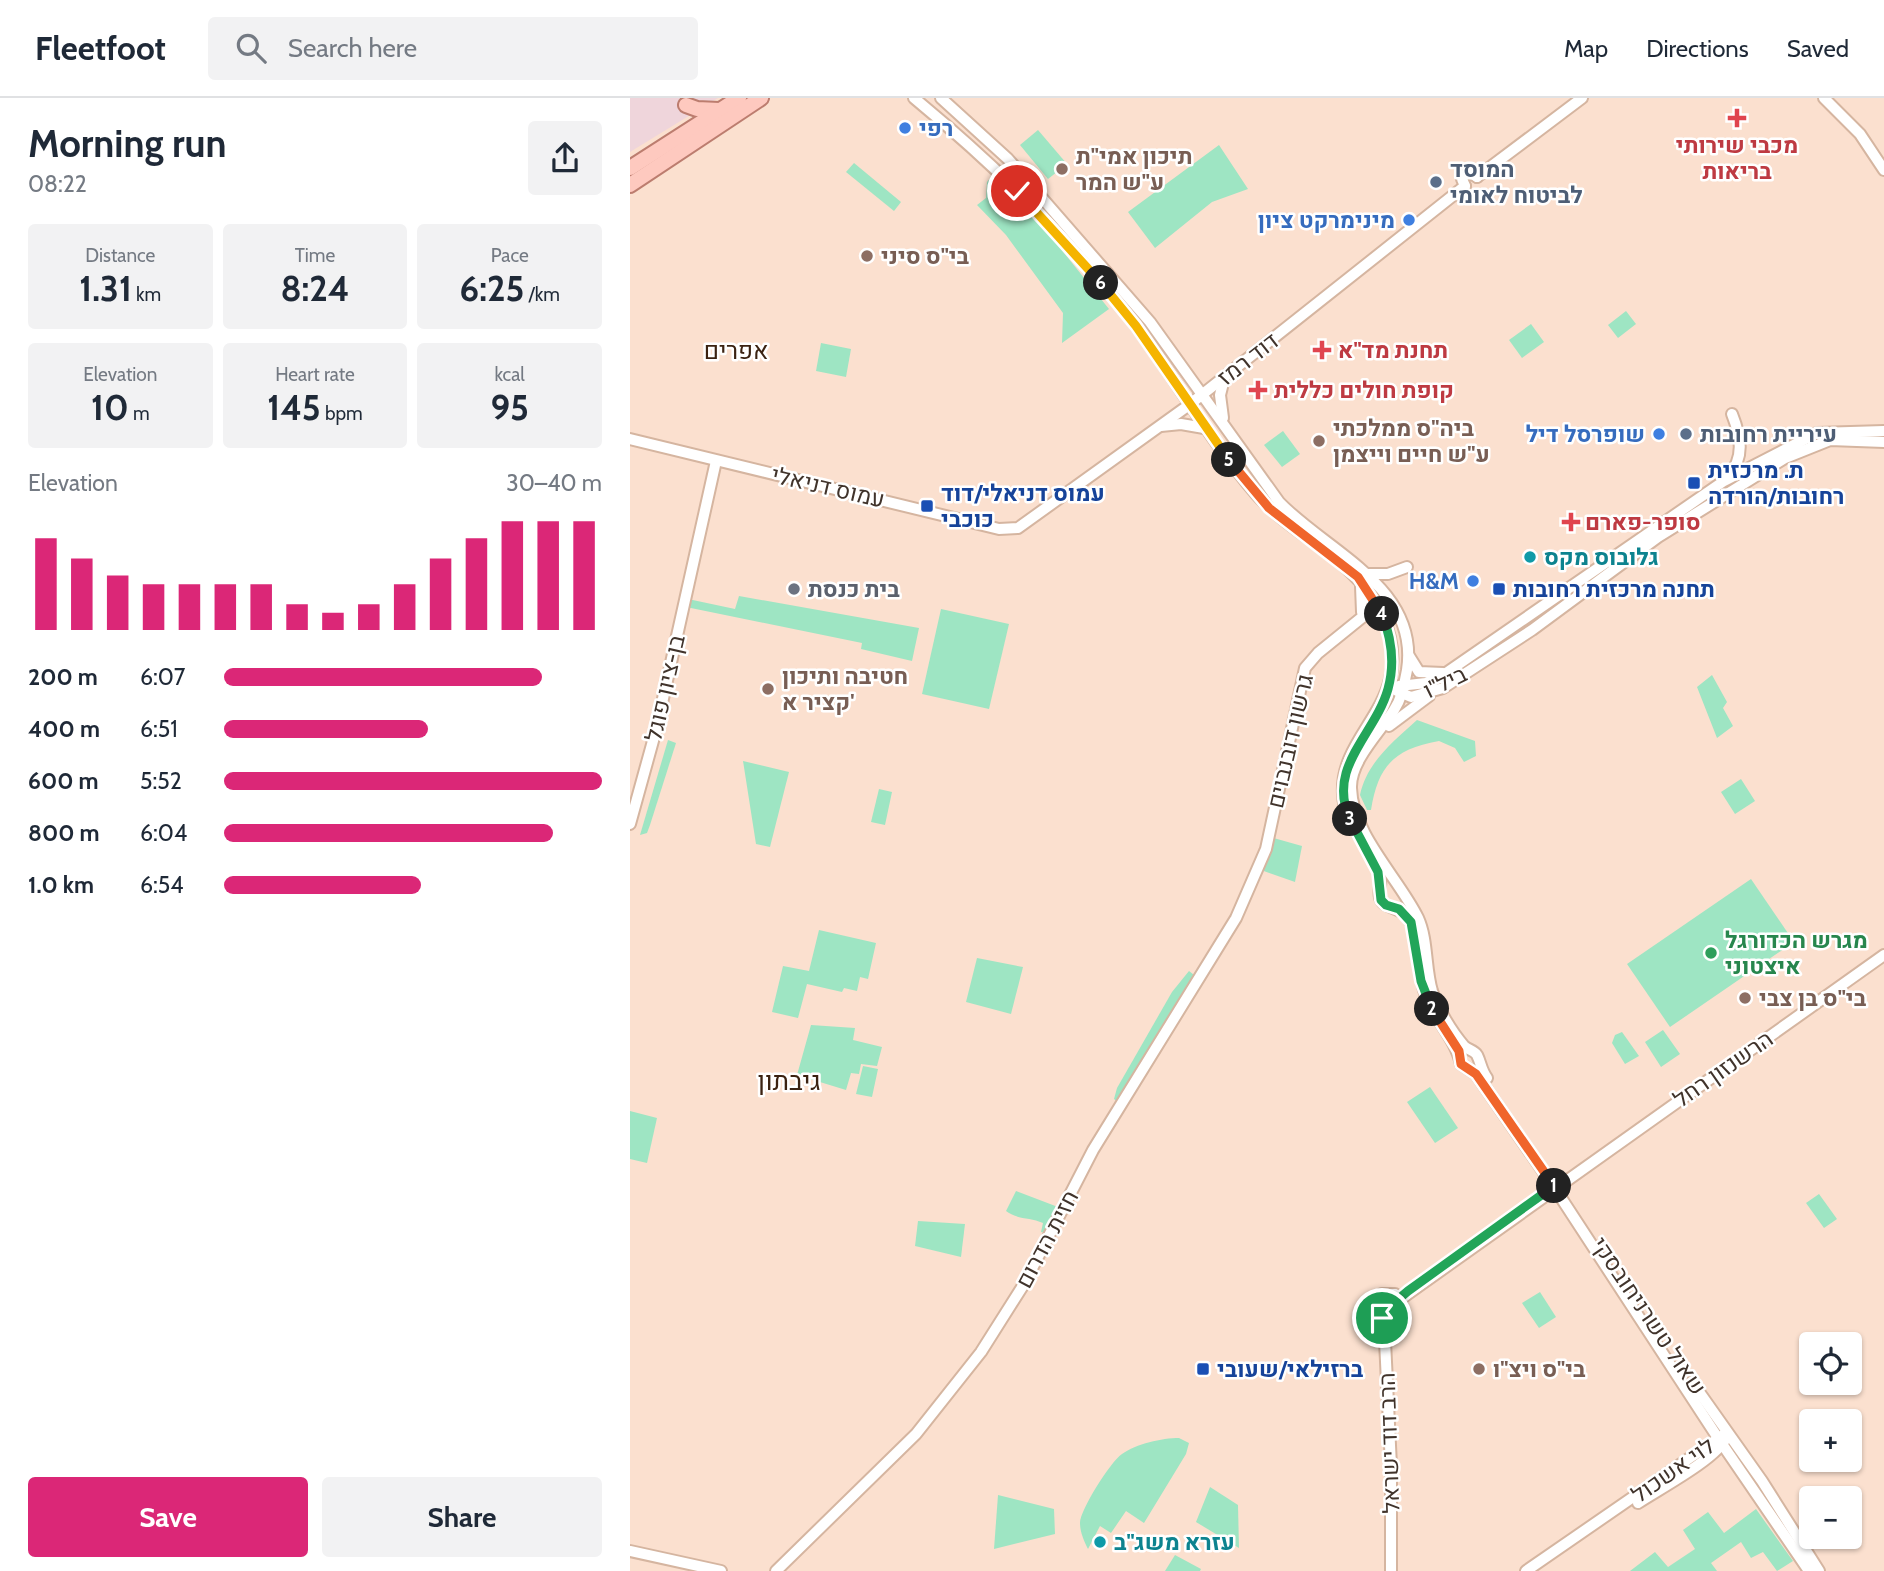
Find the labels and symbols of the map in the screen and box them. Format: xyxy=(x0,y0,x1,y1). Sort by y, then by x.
marker: מכבי שירותי בריאות xyxy=(1727,108,1747,128)
place label: רפי xyxy=(919,114,953,142)
marker: רפי xyxy=(897,120,913,136)
place label: מכבי שירותי בריאות xyxy=(1676,131,1798,185)
place label: תיכון אמי"ת ע"ש המר xyxy=(1076,142,1192,196)
place label: המוסד לביטוח לאומי xyxy=(1450,155,1583,209)
pin xyxy=(987,161,1047,221)
marker: תיכון אמי"ת ע"ש המר xyxy=(1054,161,1070,177)
marker: המוסד לביטוח לאומי xyxy=(1428,174,1444,190)
place label: מינימרקט ציון xyxy=(1258,206,1395,234)
marker: מינימרקט ציון xyxy=(1401,212,1417,228)
place label: בי"ס סיני xyxy=(881,242,970,270)
marker: בי"ס סיני xyxy=(859,248,875,264)
pin: 6 xyxy=(1084,266,1119,300)
street label: דוד רמז xyxy=(1212,326,1284,392)
district label: אפרים xyxy=(704,336,768,365)
place label: תחנת מד"א xyxy=(1338,336,1448,364)
marker: תחנת מד"א xyxy=(1312,340,1332,360)
place label: קופת חולים כללית xyxy=(1274,376,1454,404)
marker: קופת חולים כללית xyxy=(1248,380,1268,400)
place label: ביה"ס ממלכתי ע"ש חיים וייצמן xyxy=(1333,414,1490,468)
place label: שופרסל דיל xyxy=(1526,420,1645,448)
place label: עיריית רחובות xyxy=(1700,420,1837,448)
marker: שופרסל דיל xyxy=(1651,426,1667,442)
marker: עיריית רחובות xyxy=(1678,426,1694,442)
marker: ביה"ס ממלכתי ע"ש חיים וייצמן xyxy=(1311,433,1327,449)
pin: 5 xyxy=(1212,442,1246,478)
place label: ת. מרכזית רחובות/הורדה xyxy=(1708,456,1844,510)
street label: עמוס דניאלי xyxy=(769,460,887,514)
marker: ת. מרכזית רחובות/הורדה xyxy=(1686,475,1702,491)
place label: עמוס דניאלי/דוד כוכבי xyxy=(941,479,1105,533)
marker: עמוס דניאלי/דוד כוכבי xyxy=(919,498,935,514)
place label: סופר-פארם xyxy=(1585,508,1701,536)
marker: סופר-פארם xyxy=(1563,514,1579,530)
place label: גלובוס מקס xyxy=(1544,543,1659,571)
marker: גלובוס מקס xyxy=(1522,549,1538,565)
place label: H&M xyxy=(1409,567,1459,595)
marker: H&M xyxy=(1465,573,1481,589)
place label: בית כנסת xyxy=(808,575,900,603)
place label: תחנה מרכזית רחובות xyxy=(1513,575,1715,603)
marker: בית כנסת xyxy=(786,581,802,597)
marker: תחנה מרכזית רחובות xyxy=(1491,581,1507,597)
pin: 4 xyxy=(1364,596,1400,632)
street label: בן-ציון פוגל xyxy=(639,632,691,744)
street label: ביל"ו xyxy=(1419,660,1471,704)
place label: חטיבה ותיכון קציר א' xyxy=(782,662,908,716)
street label: גרשון דובנבוים xyxy=(1261,671,1319,811)
marker: חטיבה ותיכון קציר א' xyxy=(760,681,776,697)
pin: 3 xyxy=(1332,802,1368,836)
place label: מגרש הכדורגל איצטוני xyxy=(1725,926,1868,980)
marker: מגרש הכדורגל איצטוני xyxy=(1703,945,1719,961)
place label: בי"ס בן צבי xyxy=(1759,984,1867,1012)
marker: בי"ס בן צבי xyxy=(1737,990,1753,1006)
pin: 2 xyxy=(1414,992,1450,1026)
street label: הרשנזון רחל xyxy=(1668,1025,1778,1113)
district label: גיבתון xyxy=(758,1065,820,1097)
pin: 1 xyxy=(1536,1168,1572,1204)
street label: חזית הדרום xyxy=(1010,1185,1084,1293)
street label: שאול טשרניחובסקי xyxy=(1586,1232,1712,1400)
pin xyxy=(1352,1288,1412,1348)
place label: ברזילאי/שעובי xyxy=(1217,1355,1364,1383)
place label: בי"ס ויצ"ו xyxy=(1493,1355,1586,1383)
marker: ברזילאי/שעובי xyxy=(1195,1361,1211,1377)
marker: בי"ס ויצ"ו xyxy=(1471,1361,1487,1377)
street label: הרב דוד ישראל xyxy=(1373,1372,1405,1514)
street label: לוי אשכול xyxy=(1626,1431,1720,1509)
place label: עזרא משג"ב xyxy=(1114,1528,1235,1556)
marker: עזרא משג"ב xyxy=(1092,1534,1108,1550)

